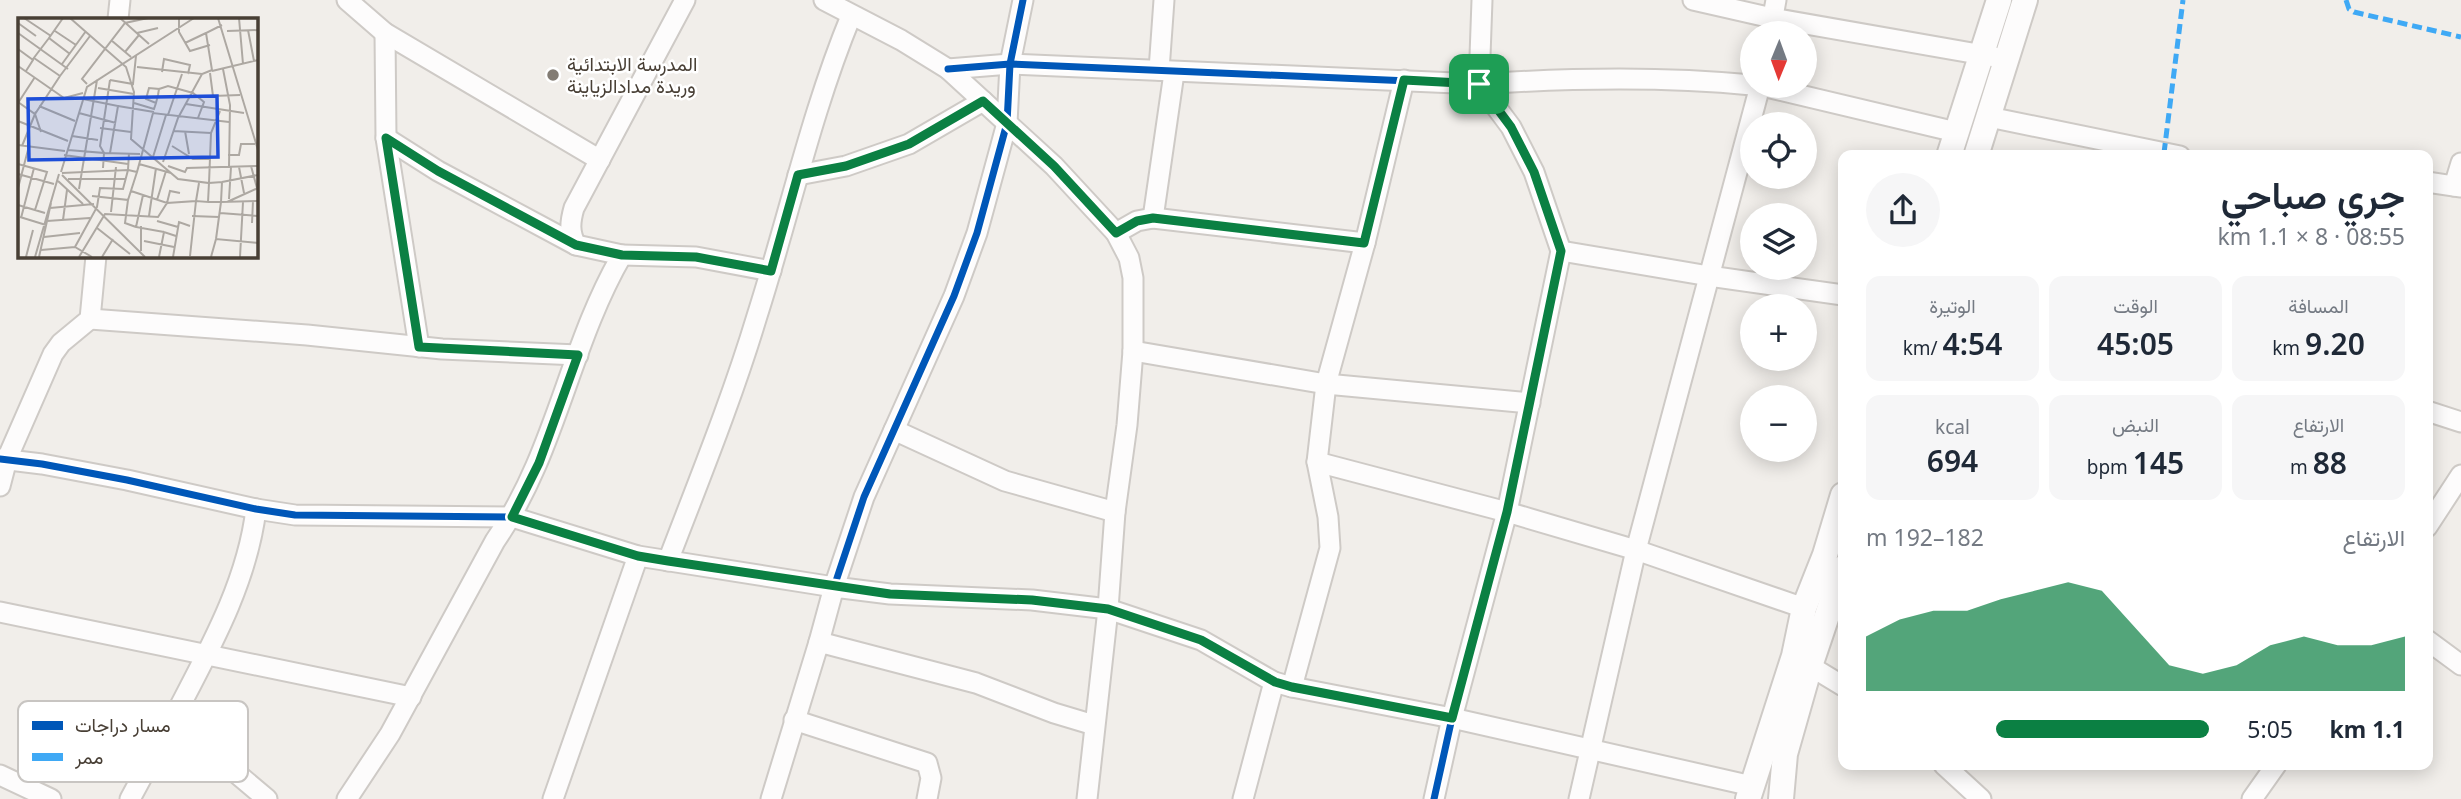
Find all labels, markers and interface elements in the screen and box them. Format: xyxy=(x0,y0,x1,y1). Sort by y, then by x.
inset map xyxy=(18,18,257,257)
north arrow xyxy=(1740,21,1816,98)
map controls xyxy=(1740,21,1817,462)
place label: المدرسة الابتدائية وريدة مدادالزياينة xyxy=(567,51,697,99)
pin xyxy=(1449,54,1509,114)
icon: arrive xyxy=(1460,65,1498,103)
marker: المدرسة الابتدائية وريدة مدادالزياينة xyxy=(545,67,561,83)
button: locate xyxy=(1740,112,1817,189)
text: جري صباحي xyxy=(2221,168,2405,220)
button: share xyxy=(1866,173,1940,247)
button: layers xyxy=(1740,203,1817,280)
text: 08:55 · 8 × 1.1 km xyxy=(2218,220,2405,252)
text: الوتيرة xyxy=(1929,293,1976,319)
text: الوقت xyxy=(2113,293,2158,319)
text: المسافة xyxy=(2288,293,2349,319)
button: + xyxy=(1740,294,1817,371)
text: 4:54 xyxy=(1943,323,2002,364)
text: 45:05 xyxy=(2097,323,2174,364)
text: 9.20 xyxy=(2305,323,2365,364)
text: /km xyxy=(1903,335,1943,361)
text: km xyxy=(2272,335,2305,361)
button: − xyxy=(1740,385,1817,462)
text: النبض xyxy=(2112,412,2159,438)
text: الارتفاع xyxy=(2293,412,2344,438)
text: kcal xyxy=(1935,414,1970,440)
text: 694 xyxy=(1927,440,1978,481)
text: 145 xyxy=(2133,442,2184,483)
text: 88 xyxy=(2313,442,2347,483)
text: bpm xyxy=(2087,454,2133,480)
text: m xyxy=(2290,454,2313,480)
text: 182–192 m xyxy=(1866,521,1984,553)
text: الارتفاع xyxy=(2343,521,2405,553)
legend xyxy=(18,701,248,782)
text: مسار دراجات xyxy=(75,712,171,738)
text: 5:05 xyxy=(2247,713,2293,745)
text: 1.1 km xyxy=(2330,713,2405,745)
text: ممر xyxy=(74,744,103,770)

